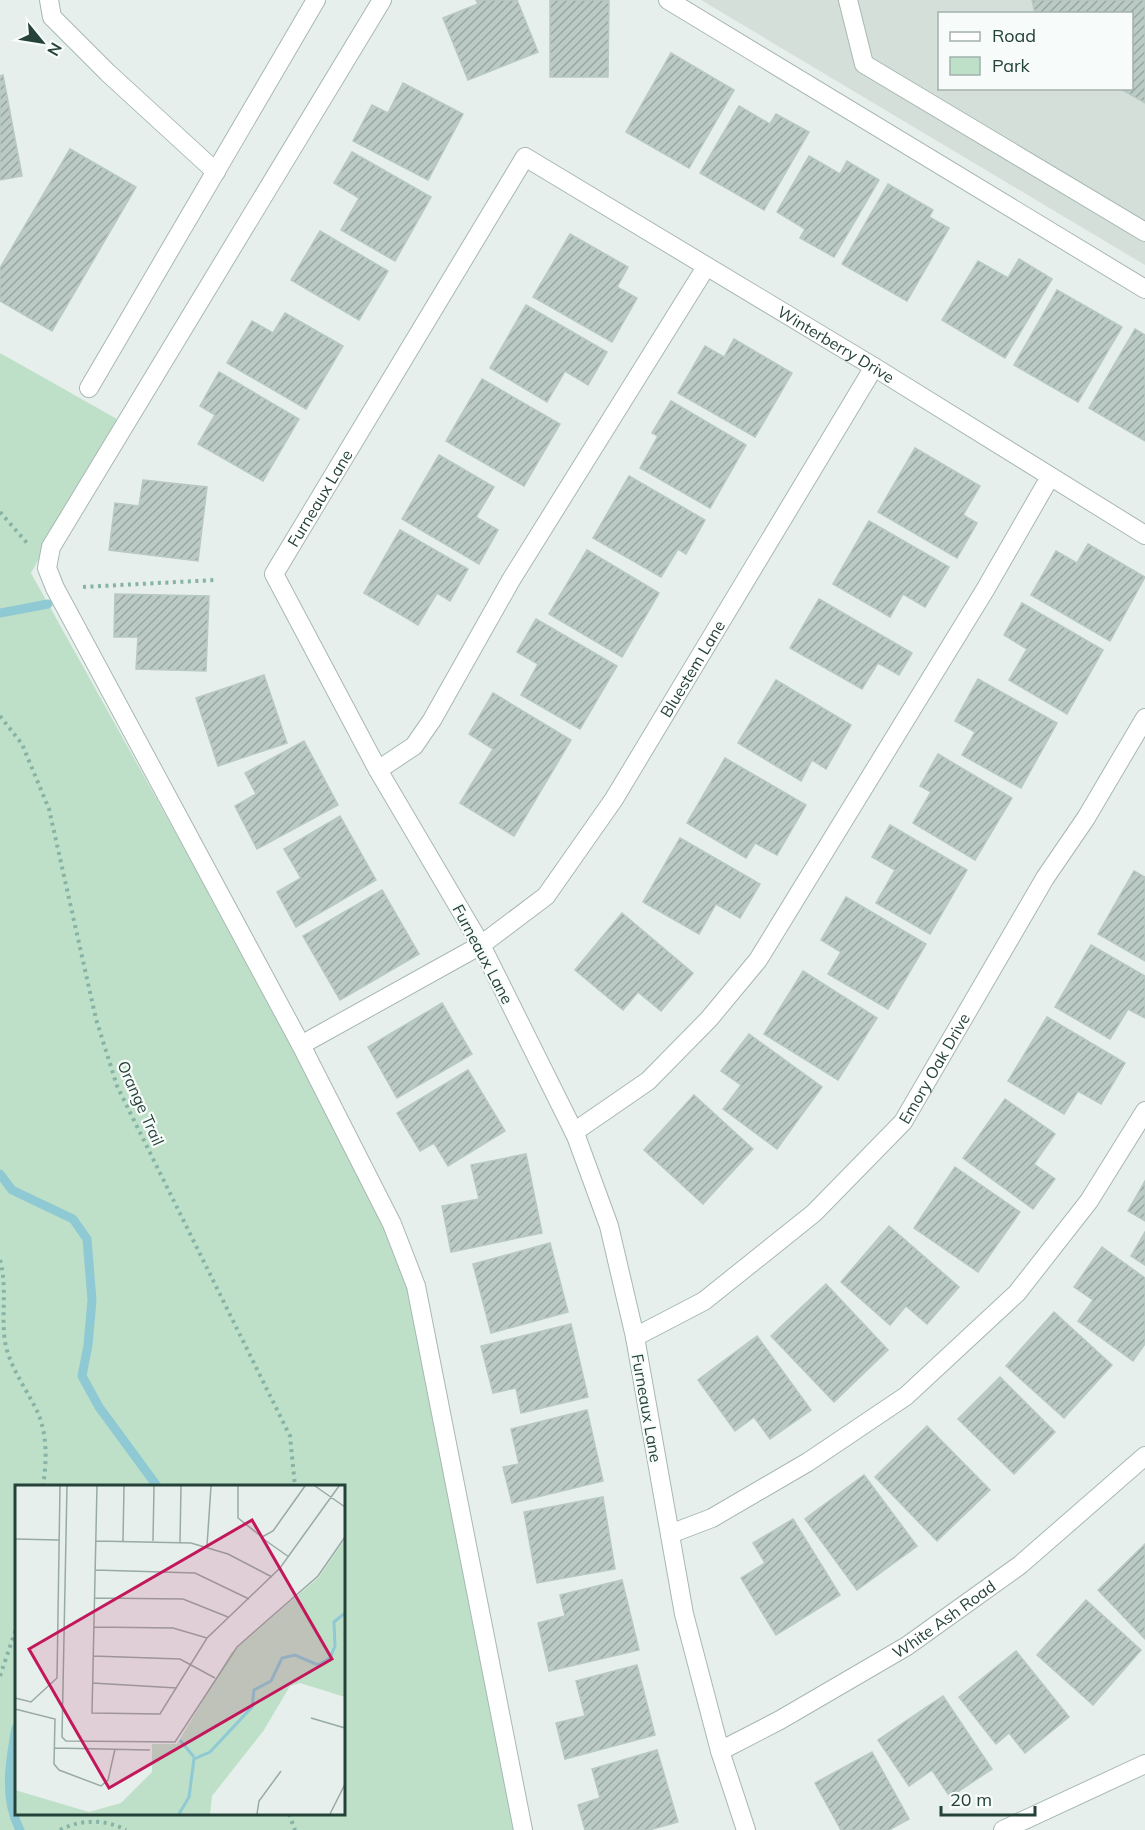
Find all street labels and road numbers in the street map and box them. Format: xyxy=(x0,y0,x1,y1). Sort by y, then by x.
street label: Winterberry Drive xyxy=(774,301,898,387)
street label: Furneaux Lane xyxy=(283,446,357,550)
street label: Bluestem Lane xyxy=(656,617,729,721)
street label: Furneaux Lane xyxy=(448,901,518,1007)
street label: Emory Oak Drive xyxy=(894,1009,974,1127)
street label: Orange Trail xyxy=(113,1057,169,1149)
street label: Furneaux Lane xyxy=(628,1352,666,1464)
street label: White Ash Road xyxy=(889,1576,999,1662)

